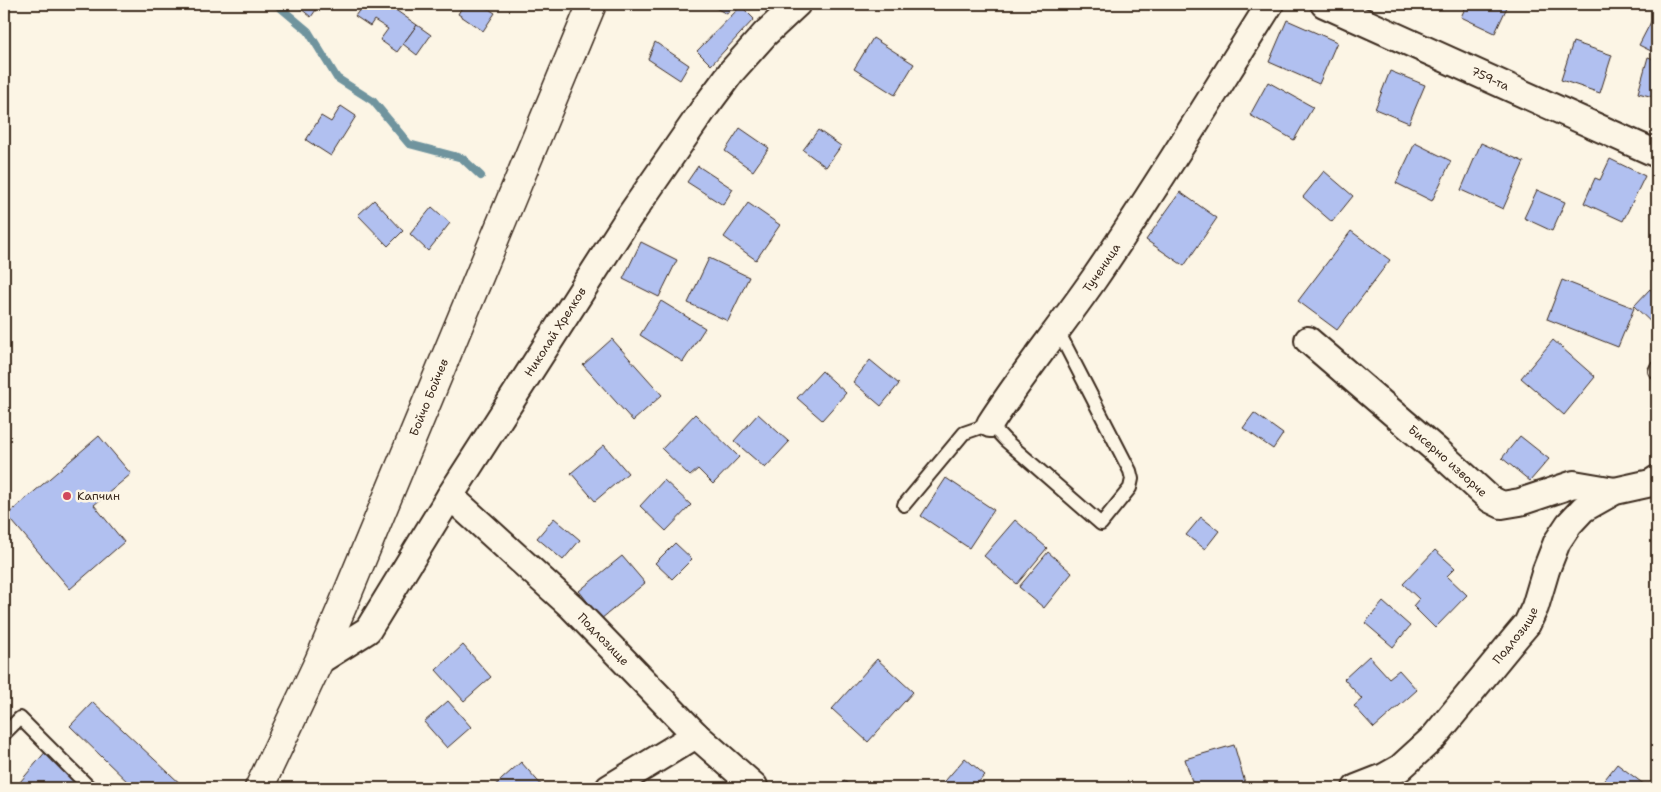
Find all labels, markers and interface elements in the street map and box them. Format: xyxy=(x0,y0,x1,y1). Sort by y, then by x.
street label: 759-та xyxy=(1468,63,1512,95)
street label: Тученица xyxy=(1079,240,1124,295)
street label: Николай Хрелков xyxy=(521,284,590,380)
street label: Бойчо Бойчев xyxy=(406,356,452,439)
street label: Бисерно изворче xyxy=(1405,422,1491,501)
place label: Капчин xyxy=(77,488,120,504)
marker: Капчин xyxy=(61,490,73,502)
street label: Подлозище xyxy=(1489,604,1542,667)
street label: Подлозище xyxy=(574,610,633,669)

